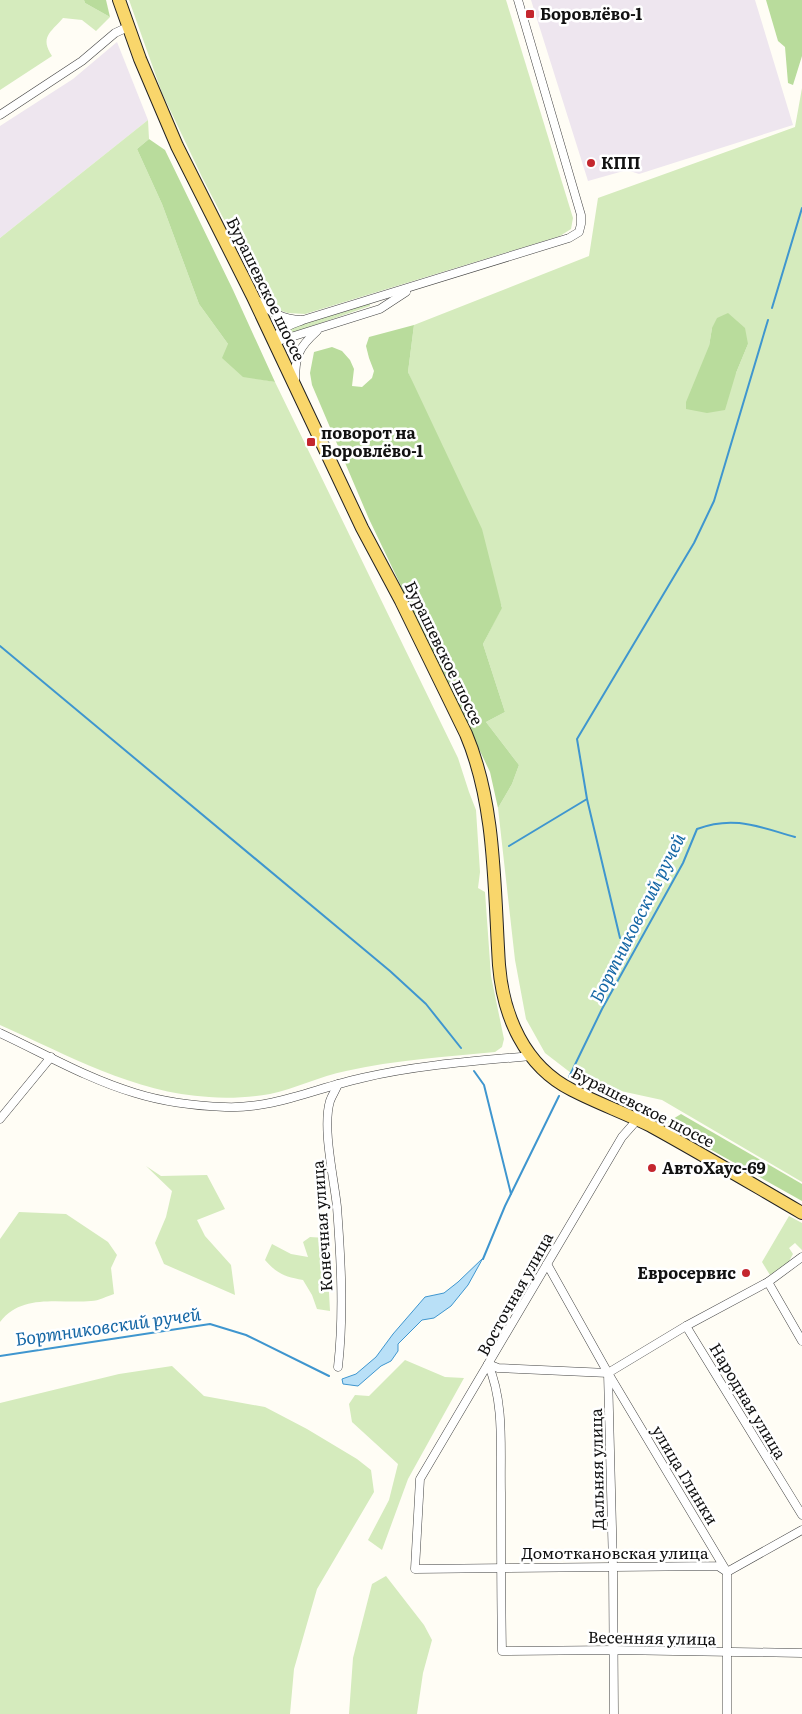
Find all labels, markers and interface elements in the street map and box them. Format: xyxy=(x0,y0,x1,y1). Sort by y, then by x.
place label: Боровлёво-1 xyxy=(540,1,643,25)
marker: Боровлёво-1 xyxy=(524,8,536,20)
place label: КПП xyxy=(601,150,640,174)
marker: КПП xyxy=(585,157,597,169)
street label: Бурашевское шоссе xyxy=(222,212,312,365)
place label: поворот на Боровлёво-1 xyxy=(321,420,424,462)
marker: поворот на Боровлёво-1 xyxy=(305,436,317,448)
street label: Бурашевское шоссе xyxy=(400,576,490,729)
water label: Бортниковский ручей xyxy=(582,827,691,1007)
street label: Бурашевское шоссе xyxy=(568,1060,719,1153)
place label: АвтоХаус-69 xyxy=(662,1155,766,1179)
street label: Конечная улица xyxy=(304,1159,338,1293)
marker: АвтоХаус-69 xyxy=(646,1162,658,1174)
street label: Восточная улица xyxy=(470,1227,558,1360)
place label: Евросервис xyxy=(637,1260,736,1284)
marker: Евросервис xyxy=(740,1267,752,1279)
water label: Бортниковский ручей xyxy=(13,1299,203,1352)
street label: Народная улица xyxy=(705,1338,793,1464)
street label: Дальняя улица xyxy=(583,1408,609,1530)
street label: улица Глинки xyxy=(647,1420,725,1529)
street label: Домоткановская улица xyxy=(521,1540,709,1564)
street label: Весенняя улица xyxy=(588,1624,717,1650)

